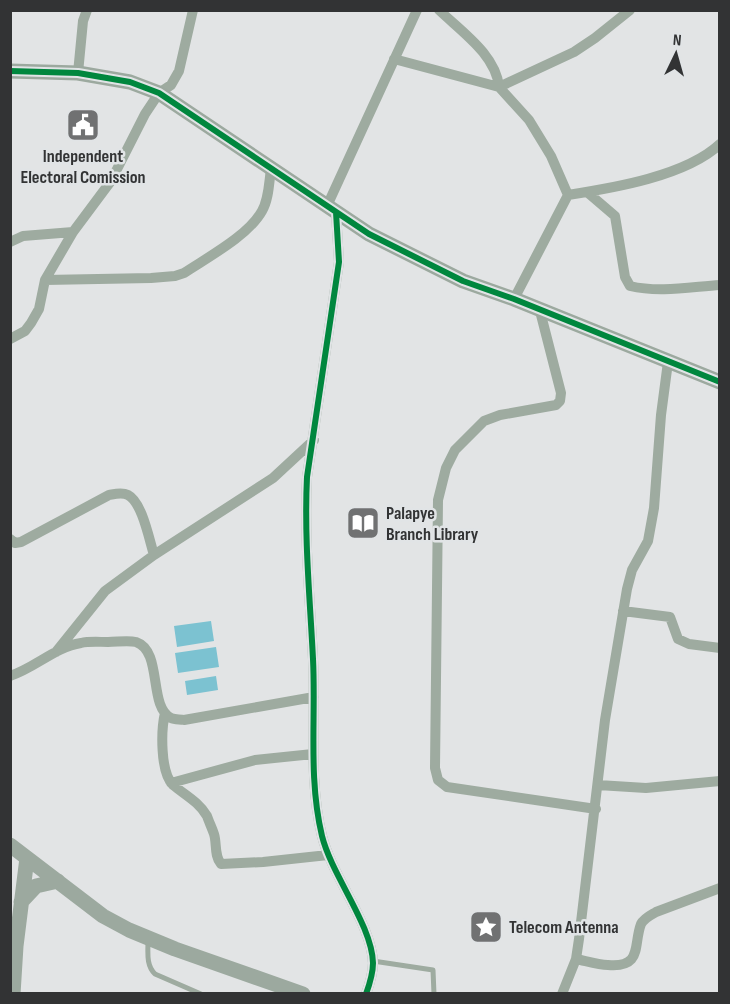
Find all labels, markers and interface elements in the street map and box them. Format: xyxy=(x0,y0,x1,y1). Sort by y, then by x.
north arrow xyxy=(646,24,706,84)
text: N xyxy=(672,31,682,50)
public building icon: Independent Electoral Comission xyxy=(65,107,101,143)
place label: Independent Electoral Comission xyxy=(20,146,146,188)
place label: Palapye Branch Library xyxy=(386,503,479,545)
library icon: Palapye Branch Library xyxy=(345,505,381,541)
place icon: Telecom Antenna xyxy=(468,909,504,945)
place label: Telecom Antenna xyxy=(509,917,619,938)

